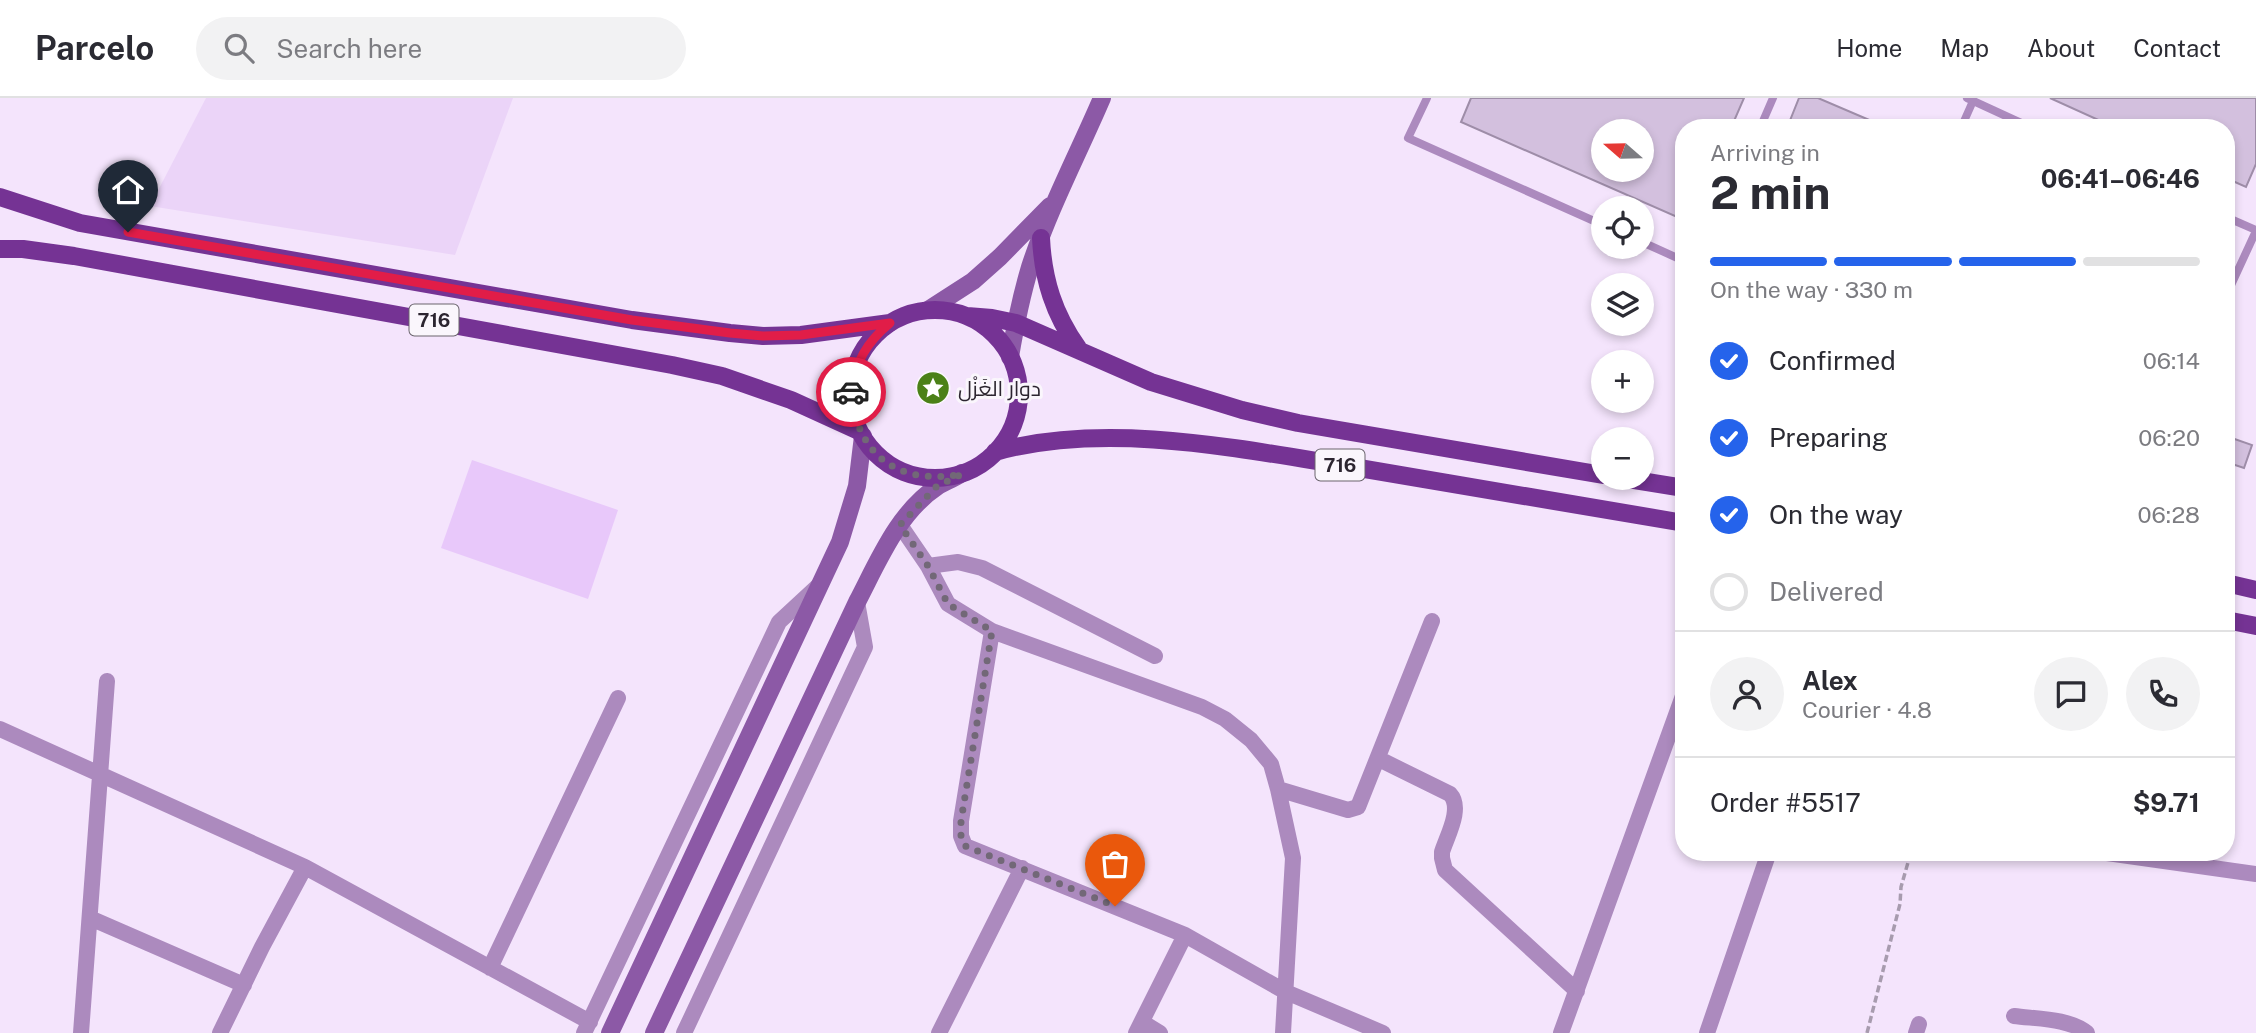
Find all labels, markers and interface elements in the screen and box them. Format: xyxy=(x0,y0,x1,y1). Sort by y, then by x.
search box xyxy=(196,17,686,80)
text: Parcelo xyxy=(35,29,154,67)
icon: search xyxy=(220,29,258,67)
text: Search here xyxy=(276,33,422,64)
text: Home xyxy=(1836,34,1902,62)
text: Map xyxy=(1940,34,1989,62)
text: About xyxy=(2027,34,2095,62)
text: Contact xyxy=(2133,34,2221,62)
north arrow xyxy=(1591,119,1654,182)
map controls xyxy=(1591,119,1654,490)
text: Arriving in xyxy=(1710,139,1820,166)
pin xyxy=(98,160,158,232)
text: 06:41–06:46 xyxy=(2041,163,2200,194)
text: 2 min xyxy=(1710,165,1830,219)
icon: home xyxy=(109,171,147,209)
button: locate xyxy=(1591,196,1654,259)
button: layers xyxy=(1591,273,1654,336)
text: On the way · 330 m xyxy=(1710,276,1913,303)
road number: 716 xyxy=(410,304,458,336)
icon: check xyxy=(1710,342,1748,380)
text: Confirmed xyxy=(1769,345,1896,376)
text: 06:14 xyxy=(2143,347,2200,374)
button: + xyxy=(1591,350,1654,413)
courier xyxy=(816,357,886,427)
place icon: دوار الغَزْل xyxy=(914,369,952,407)
icon: car xyxy=(832,373,870,411)
place label: دوار الغَزْل xyxy=(958,376,1041,402)
icon: check xyxy=(1710,419,1748,457)
text: Preparing xyxy=(1769,422,1888,453)
text: 06:20 xyxy=(2138,424,2200,451)
button: − xyxy=(1591,427,1654,490)
road number: 716 xyxy=(1316,450,1364,480)
icon: check xyxy=(1710,496,1748,534)
text: On the way xyxy=(1769,499,1903,530)
text: 06:28 xyxy=(2138,501,2200,528)
text: Delivered xyxy=(1769,576,1884,607)
button: person xyxy=(1710,657,1784,731)
button: chat xyxy=(2034,657,2108,731)
button: phone xyxy=(2126,657,2200,731)
text: Alex xyxy=(1802,665,1858,696)
text: Courier · 4.8 xyxy=(1802,696,1932,723)
text: Order #5517 xyxy=(1710,787,1861,818)
text: $9.71 xyxy=(2133,787,2200,818)
pin xyxy=(1085,834,1145,906)
icon: bag xyxy=(1096,845,1134,883)

